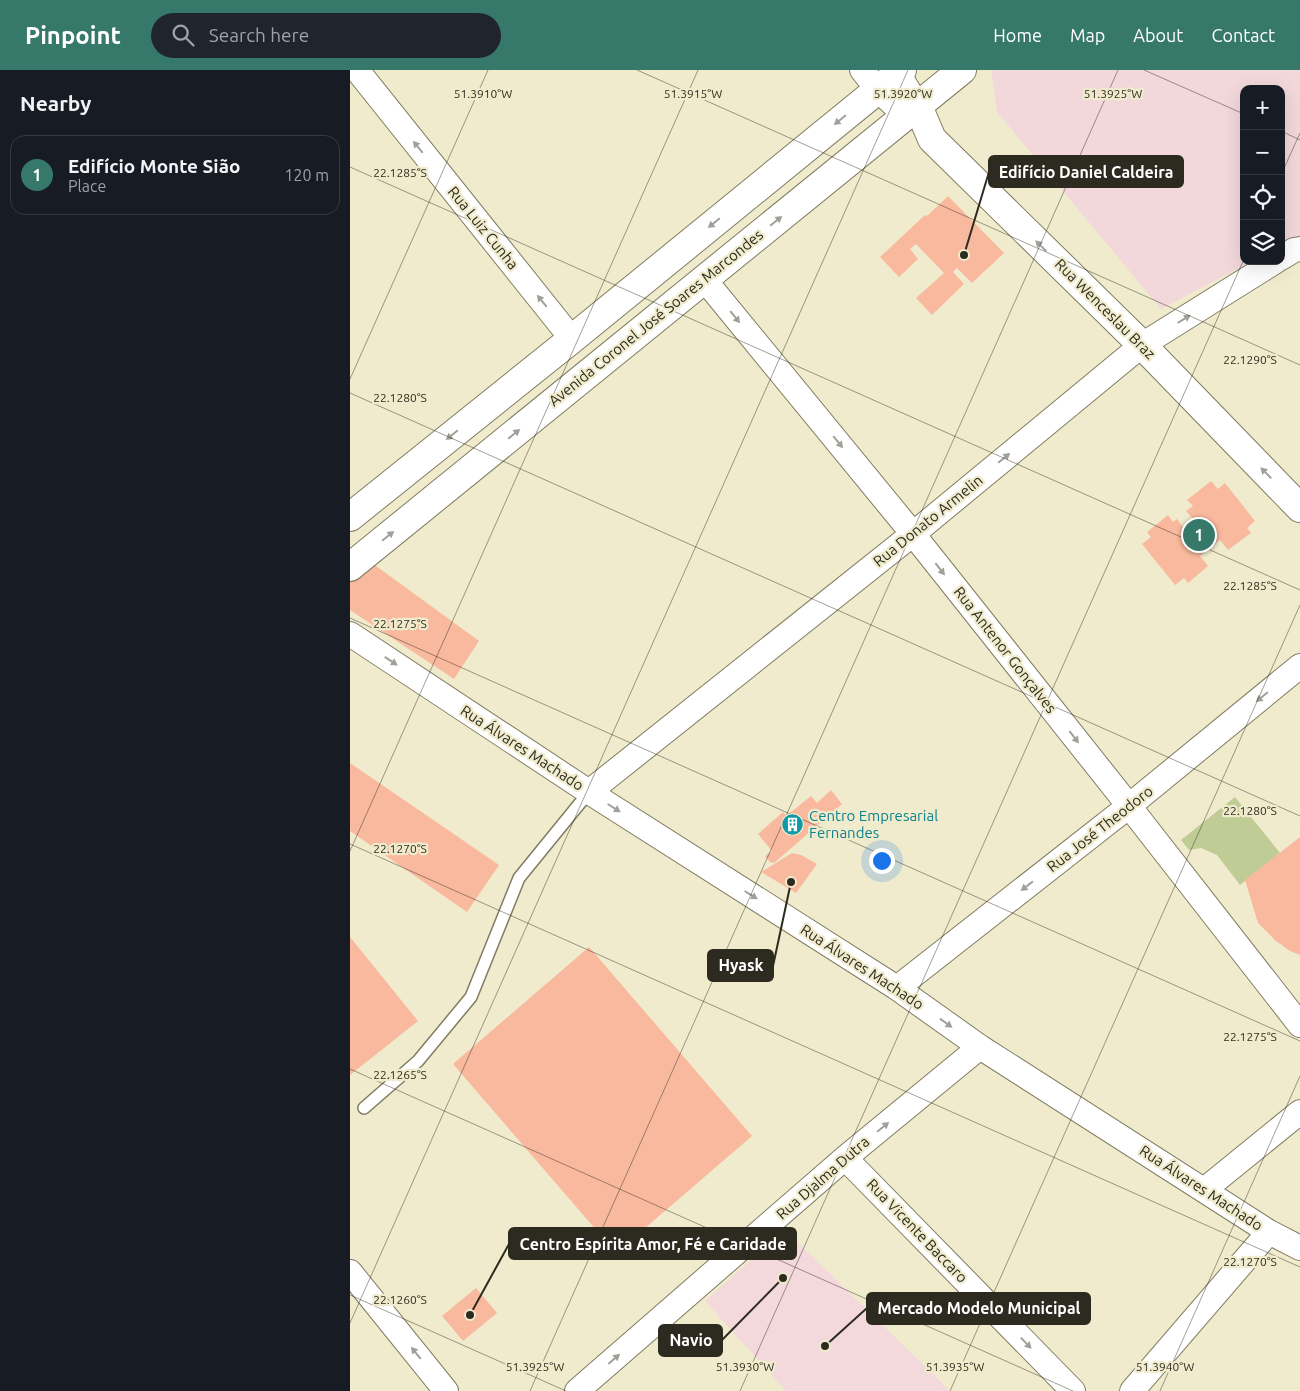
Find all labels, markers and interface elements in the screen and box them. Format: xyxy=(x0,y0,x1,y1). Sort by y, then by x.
search box xyxy=(151,13,501,58)
icon: search xyxy=(169,21,197,49)
text: Pinpoint xyxy=(25,22,121,49)
text: Search here xyxy=(209,24,309,46)
text: Home xyxy=(993,25,1042,45)
text: Map xyxy=(1070,25,1105,45)
text: About xyxy=(1133,25,1183,45)
text: Contact xyxy=(1211,25,1275,45)
map controls xyxy=(1240,85,1285,265)
button: + xyxy=(1240,85,1285,130)
text: 51.3910°W xyxy=(454,87,512,100)
text: 51.3915°W xyxy=(664,87,722,100)
text: 51.3920°W xyxy=(874,87,932,100)
text: 51.3925°W xyxy=(1084,87,1142,100)
text: Nearby xyxy=(20,91,91,115)
one-way arrow xyxy=(834,114,847,125)
button: − xyxy=(1240,130,1285,175)
one-way arrow xyxy=(413,140,424,153)
text: Edifício Monte Sião xyxy=(68,155,240,177)
callout: Edifício Daniel Caldeira xyxy=(989,156,1183,187)
text: Edifício Daniel Caldeira xyxy=(999,163,1173,181)
text: 1 xyxy=(32,166,42,184)
text: 120 m xyxy=(284,166,329,184)
text: 22.1285°S xyxy=(373,166,427,179)
button: locate xyxy=(1240,175,1285,220)
text: Place xyxy=(68,177,106,195)
street label: Rua Luiz Cunha xyxy=(445,183,522,273)
one-way arrow xyxy=(769,215,782,226)
one-way arrow xyxy=(708,217,721,228)
button: layers xyxy=(1240,220,1285,265)
street label: Avenida Coronel José Soares Marcondes xyxy=(545,226,766,409)
one-way arrow xyxy=(1035,240,1047,252)
street label: Rua Wenceslau Braz xyxy=(1052,255,1159,362)
one-way arrow xyxy=(536,294,547,307)
one-way arrow xyxy=(730,310,741,323)
one-way arrow xyxy=(1177,314,1190,324)
text: 22.1290°S xyxy=(1223,353,1277,366)
text: 22.1280°S xyxy=(373,391,427,404)
one-way arrow xyxy=(507,428,520,439)
one-way arrow xyxy=(446,430,459,441)
one-way arrow xyxy=(833,436,844,449)
one-way arrow xyxy=(998,453,1011,464)
one-way arrow xyxy=(1260,467,1272,479)
street label: Rua Donato Armelin xyxy=(870,471,986,570)
pin: 1 xyxy=(1183,516,1215,554)
one-way arrow xyxy=(381,531,394,542)
one-way arrow xyxy=(935,562,946,575)
text: 22.1285°S xyxy=(1223,579,1277,592)
street label: Rua Antenor Gonçalves xyxy=(951,583,1060,716)
text: 22.1275°S xyxy=(373,617,427,630)
one-way arrow xyxy=(384,656,397,666)
one-way arrow xyxy=(1256,691,1269,702)
street label: Rua Álvares Machado xyxy=(458,701,587,794)
one-way arrow xyxy=(1069,730,1080,743)
street label: Rua José Theodoro xyxy=(1043,782,1156,875)
one-way arrow xyxy=(608,803,621,813)
text: 22.1280°S xyxy=(1223,804,1277,817)
place label: Centro Empresarial Fernandes xyxy=(809,807,938,841)
building icon: Centro Empresarial Fernandes xyxy=(781,813,805,837)
text: 22.1270°S xyxy=(373,842,427,855)
your location xyxy=(869,848,895,874)
one-way arrow xyxy=(1020,881,1033,892)
one-way arrow xyxy=(745,891,758,900)
street label: Rua Álvares Machado xyxy=(798,920,927,1013)
callout: Hyask xyxy=(708,950,773,981)
text: Hyask xyxy=(718,956,764,974)
one-way arrow xyxy=(939,1018,953,1028)
text: 22.1275°S xyxy=(1223,1030,1277,1043)
text: 22.1265°S xyxy=(373,1068,427,1081)
one-way arrow xyxy=(876,1122,889,1133)
street label: Rua Djalma Dutra xyxy=(773,1133,873,1223)
street label: Rua Álvares Machado xyxy=(1137,1141,1266,1234)
street label: Rua Vicente Baccaro xyxy=(864,1175,971,1286)
callout: Centro Espírita Amor, Fé e Caridade xyxy=(509,1228,796,1259)
text: Centro Espírita Amor, Fé e Caridade xyxy=(520,1235,786,1253)
text: 22.1270°S xyxy=(1223,1255,1277,1268)
text: 22.1260°S xyxy=(373,1293,427,1306)
callout: Mercado Modelo Municipal xyxy=(867,1293,1090,1324)
text: Mercado Modelo Municipal xyxy=(878,1299,1081,1317)
callout: Navio xyxy=(659,1325,722,1356)
text: Navio xyxy=(669,1331,713,1349)
one-way arrow xyxy=(1020,1337,1032,1349)
one-way arrow xyxy=(410,1347,421,1360)
one-way arrow xyxy=(607,1353,619,1365)
text: 51.3925°W xyxy=(506,1360,564,1373)
text: 51.3930°W xyxy=(716,1360,774,1373)
text: 51.3935°W xyxy=(926,1360,984,1373)
text: 51.3940°W xyxy=(1136,1360,1194,1373)

